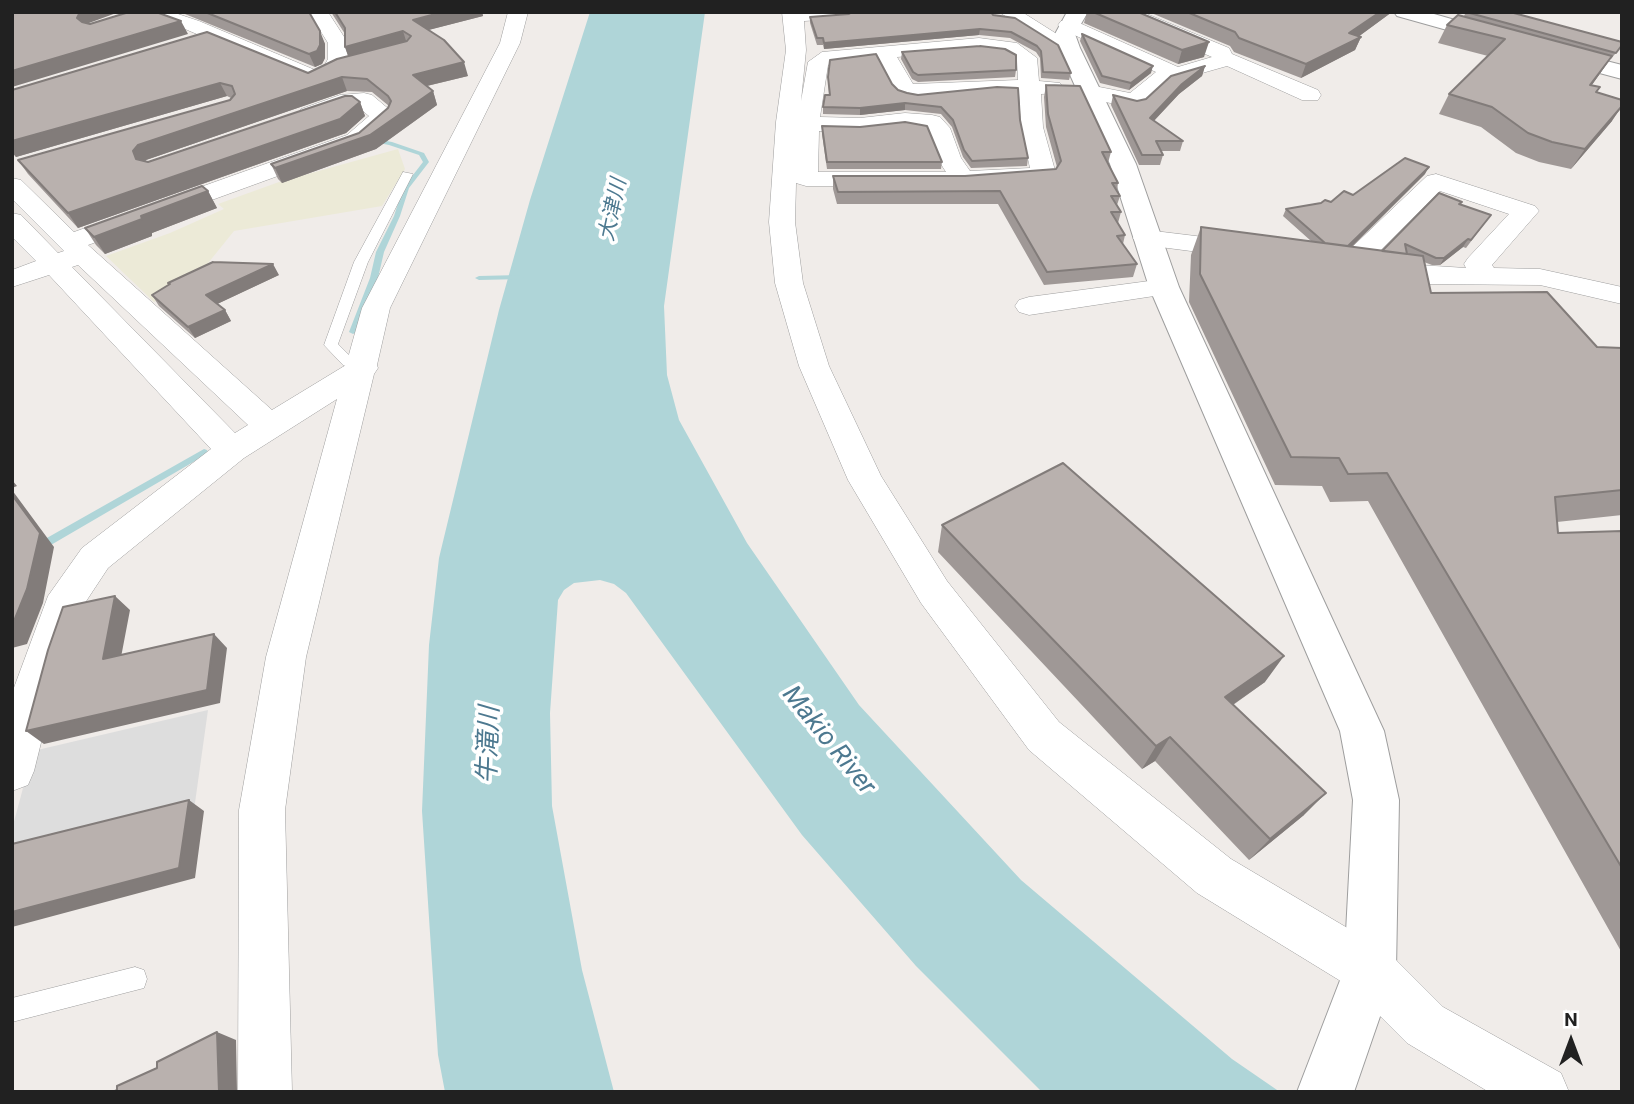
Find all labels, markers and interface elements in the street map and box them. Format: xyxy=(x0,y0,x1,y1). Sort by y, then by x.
water label: 大津川 xyxy=(595,177,633,243)
water label: Makio River xyxy=(775,680,881,802)
water label: 牛滝川 xyxy=(473,705,507,785)
north arrow xyxy=(1536,1006,1606,1076)
text: N xyxy=(1564,1008,1578,1031)

